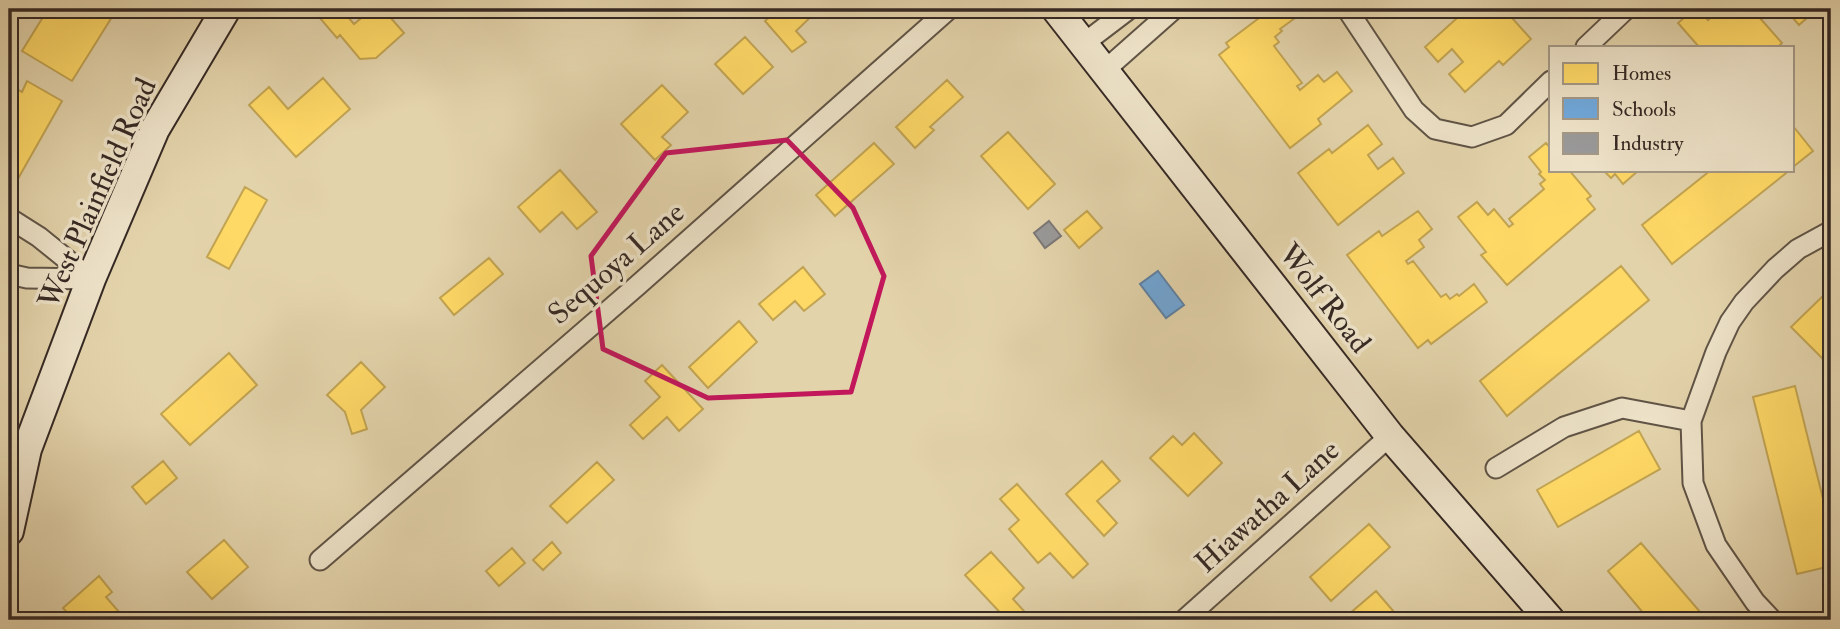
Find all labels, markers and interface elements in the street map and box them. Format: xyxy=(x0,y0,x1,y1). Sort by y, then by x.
legend xyxy=(1549,46,1794,172)
text: Homes xyxy=(1612,60,1671,87)
street label: West Plainfield Road xyxy=(30,72,165,315)
text: Schools xyxy=(1612,96,1676,123)
text: Industry xyxy=(1612,130,1684,157)
street label: Sequoya Lane xyxy=(541,194,692,333)
street label: Wolf Road xyxy=(1270,235,1379,361)
street label: Hiawatha Lane xyxy=(1188,432,1347,581)

